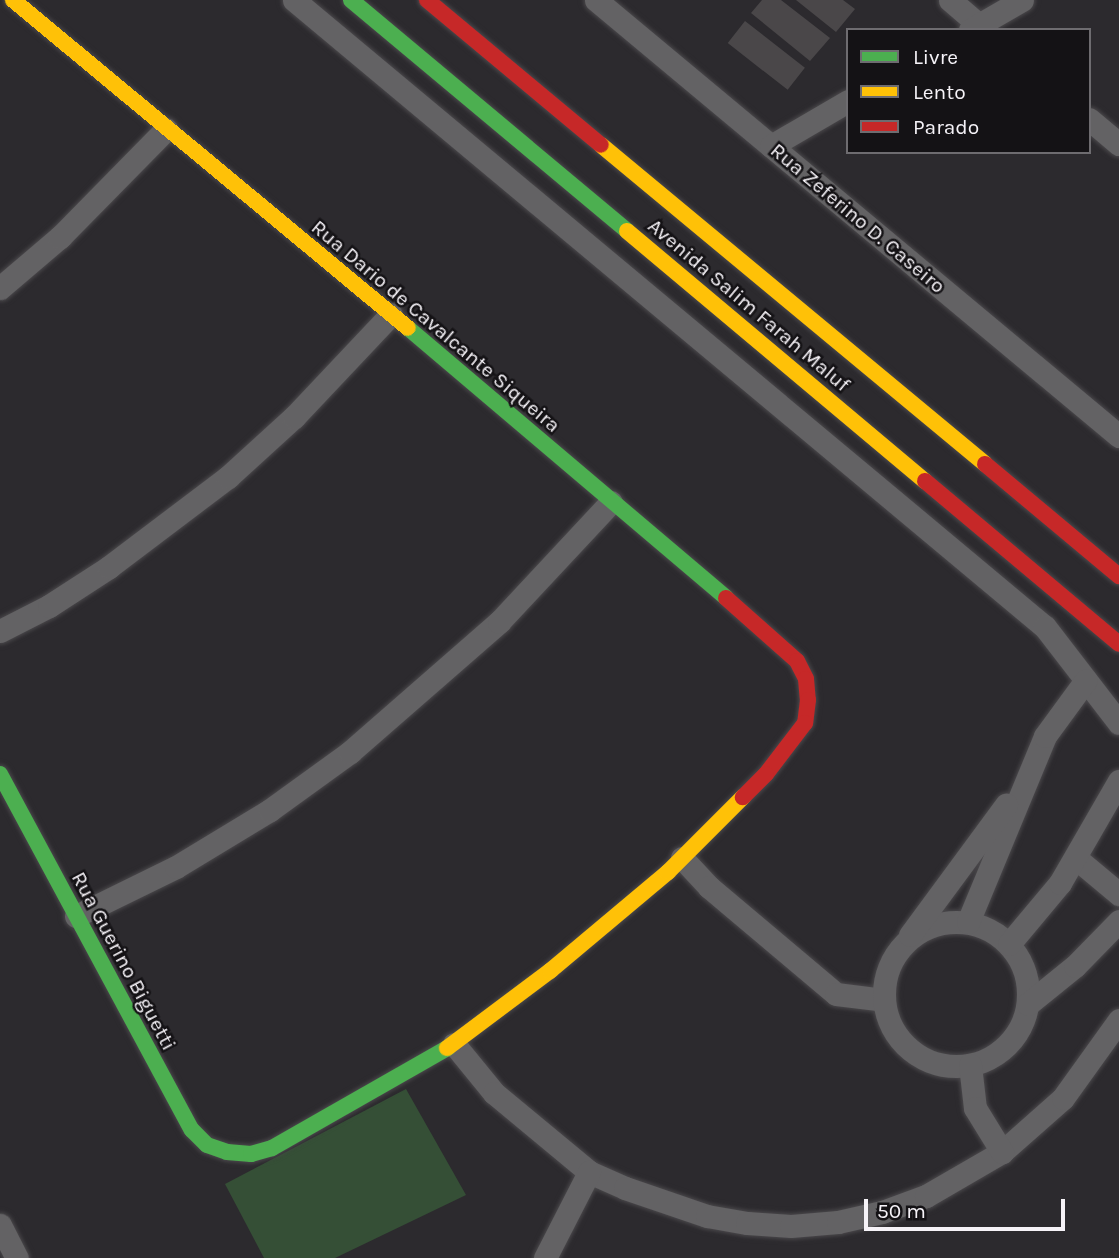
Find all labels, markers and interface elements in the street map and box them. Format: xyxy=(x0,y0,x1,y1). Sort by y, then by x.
legend xyxy=(846,28,1091,154)
text: Livre xyxy=(913,45,958,69)
text: Lento xyxy=(913,80,966,104)
text: Parado xyxy=(913,115,979,139)
street label: Rua Zeferino D. Caseiro xyxy=(765,137,951,299)
street label: Avenida Salim Farah Maluf xyxy=(643,213,855,397)
street label: Rua Dario de Cavalcante Siqueira xyxy=(306,214,566,438)
street label: Rua Guerino Biguetti xyxy=(66,867,182,1055)
scale bar xyxy=(867,1184,1068,1228)
text: 50 m xyxy=(877,1199,926,1223)

